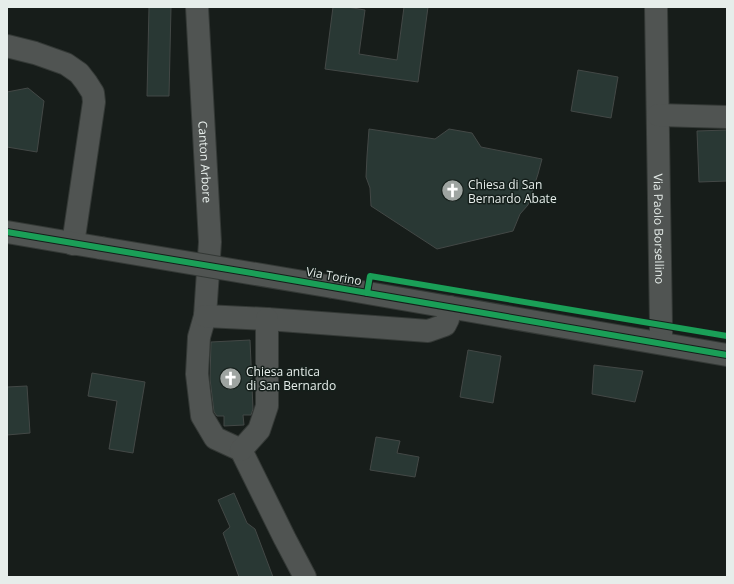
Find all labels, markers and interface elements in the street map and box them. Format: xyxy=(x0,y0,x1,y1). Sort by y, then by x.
street label: Canton Arbore xyxy=(195,120,216,204)
street label: Via Paolo Borsellino xyxy=(650,174,669,284)
place label: Chiesa di San Bernardo Abate xyxy=(468,176,557,207)
church icon: Chiesa di San Bernardo Abate xyxy=(439,178,465,204)
street label: Via Torino xyxy=(305,263,363,289)
place label: Chiesa antica di San Bernardo xyxy=(246,363,336,394)
church icon: Chiesa antica di San Bernardo xyxy=(218,365,244,391)

